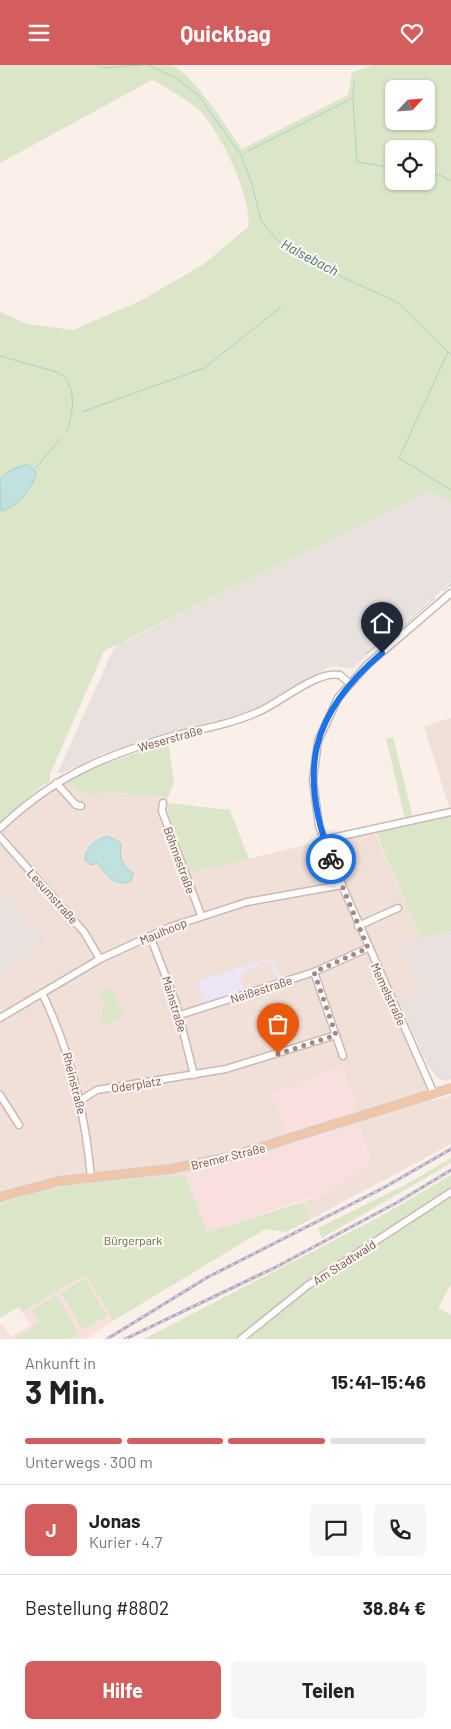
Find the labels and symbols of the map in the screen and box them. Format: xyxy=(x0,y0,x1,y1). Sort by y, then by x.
north arrow xyxy=(385,80,435,130)
water label: Halsebach xyxy=(278,235,342,279)
pin xyxy=(361,602,403,653)
street label: Weserstraße xyxy=(136,722,204,754)
street label: Böhmestraße xyxy=(161,825,199,895)
courier xyxy=(306,834,356,884)
street label: Lesumstraße xyxy=(25,866,81,926)
street label: Maulhoop xyxy=(137,915,189,947)
street label: Memelstraße xyxy=(368,960,410,1028)
street label: Neißestraße xyxy=(228,972,294,1006)
street label: Mainstraße xyxy=(160,974,190,1034)
pin xyxy=(257,1003,299,1054)
street label: Rheinstraße xyxy=(61,1051,89,1115)
street label: Oderplatz xyxy=(110,1073,162,1095)
street label: Bremer Straße xyxy=(189,1140,267,1172)
park label: Bürgerpark xyxy=(104,1233,162,1247)
street label: Am Stadtwald xyxy=(310,1237,378,1287)

